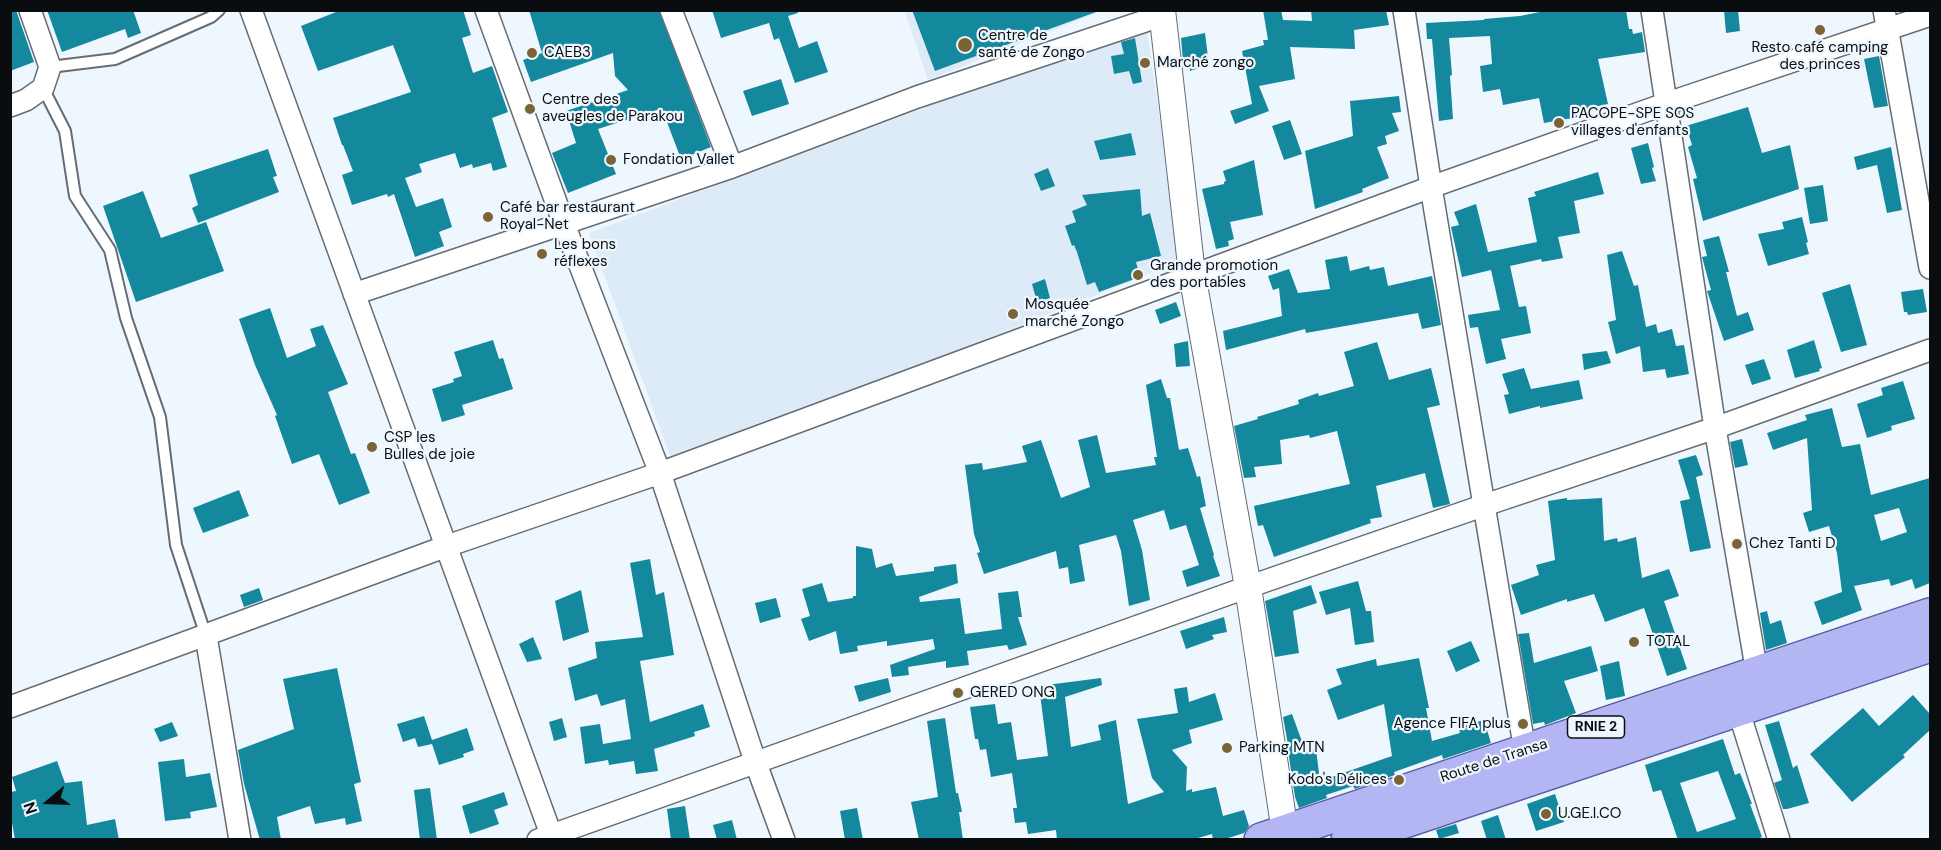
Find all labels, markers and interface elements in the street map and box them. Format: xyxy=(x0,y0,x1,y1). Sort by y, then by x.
marker: Resto café camping des princes xyxy=(1813,23,1827,37)
place label: Centre de santé de Zongo xyxy=(978,27,1085,62)
marker: Centre de santé de Zongo xyxy=(956,36,974,54)
place label: Resto café camping des princes xyxy=(1752,39,1888,74)
place label: CAEB3 xyxy=(544,44,591,62)
marker: CAEB3 xyxy=(525,46,539,60)
place label: Marché zongo xyxy=(1157,54,1254,72)
marker: Marché zongo xyxy=(1138,56,1152,70)
place label: Centre des aveugles de Parakou xyxy=(542,91,683,126)
marker: Centre des aveugles de Parakou xyxy=(523,102,537,116)
place label: PACOPE-SPE SOS villages d'enfants xyxy=(1571,105,1694,140)
marker: PACOPE-SPE SOS villages d'enfants xyxy=(1552,116,1566,130)
place label: Fondation Vallet xyxy=(623,151,735,169)
marker: Fondation Vallet xyxy=(604,153,618,167)
place label: Café bar restaurant Royal-Net xyxy=(500,199,635,234)
marker: Café bar restaurant Royal-Net xyxy=(481,210,495,224)
place label: Les bons réflexes xyxy=(554,236,616,271)
marker: Les bons réflexes xyxy=(535,247,549,261)
place label: Grande promotion des portables xyxy=(1150,257,1278,292)
marker: Grande promotion des portables xyxy=(1131,268,1145,282)
place label: Mosquée marché Zongo xyxy=(1025,296,1124,331)
marker: Mosquée marché Zongo xyxy=(1006,307,1020,321)
place label: CSP les Bulles de joie xyxy=(384,429,475,464)
marker: CSP les Bulles de joie xyxy=(365,440,379,454)
place label: Chez Tanti D xyxy=(1749,535,1836,553)
marker: Chez Tanti D xyxy=(1730,537,1744,551)
place label: TOTAL xyxy=(1646,633,1690,651)
marker: TOTAL xyxy=(1627,635,1641,649)
place label: GERED ONG xyxy=(970,684,1055,702)
marker: GERED ONG xyxy=(951,686,965,700)
place label: Agence FIFA plus xyxy=(1393,715,1511,733)
road number: RNIE 2 xyxy=(1568,716,1624,738)
marker: Agence FIFA plus xyxy=(1516,717,1530,731)
street label: Route de Transa xyxy=(1438,735,1550,787)
place label: Parking MTN xyxy=(1239,739,1325,757)
marker: Parking MTN xyxy=(1220,741,1234,755)
place label: Kodo's Délices xyxy=(1288,771,1387,789)
north arrow xyxy=(18,772,78,832)
marker: Kodo's Délices xyxy=(1392,773,1406,787)
text: N xyxy=(19,799,42,817)
place label: U.GE.I.CO xyxy=(1558,805,1621,823)
marker: U.GE.I.CO xyxy=(1539,807,1553,821)

